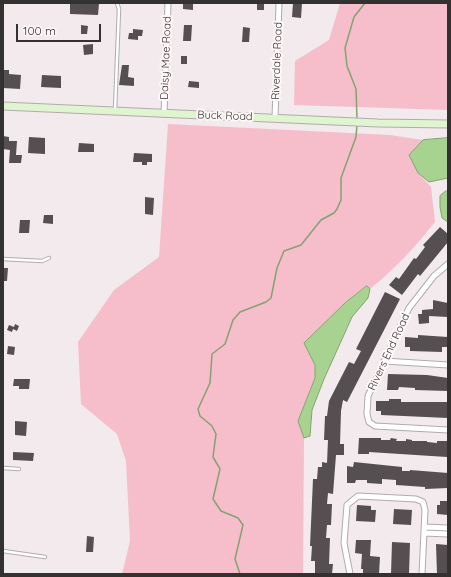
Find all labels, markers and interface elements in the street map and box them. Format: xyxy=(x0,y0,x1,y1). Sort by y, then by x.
scale bar xyxy=(18,16,103,42)
street label: Daisy Mae Road xyxy=(158,16,174,100)
street label: Riverdale Road xyxy=(269,22,285,100)
text: 100 m xyxy=(23,23,56,38)
street label: Buck Road xyxy=(197,108,253,124)
street label: Rivers End Road xyxy=(365,311,413,393)

